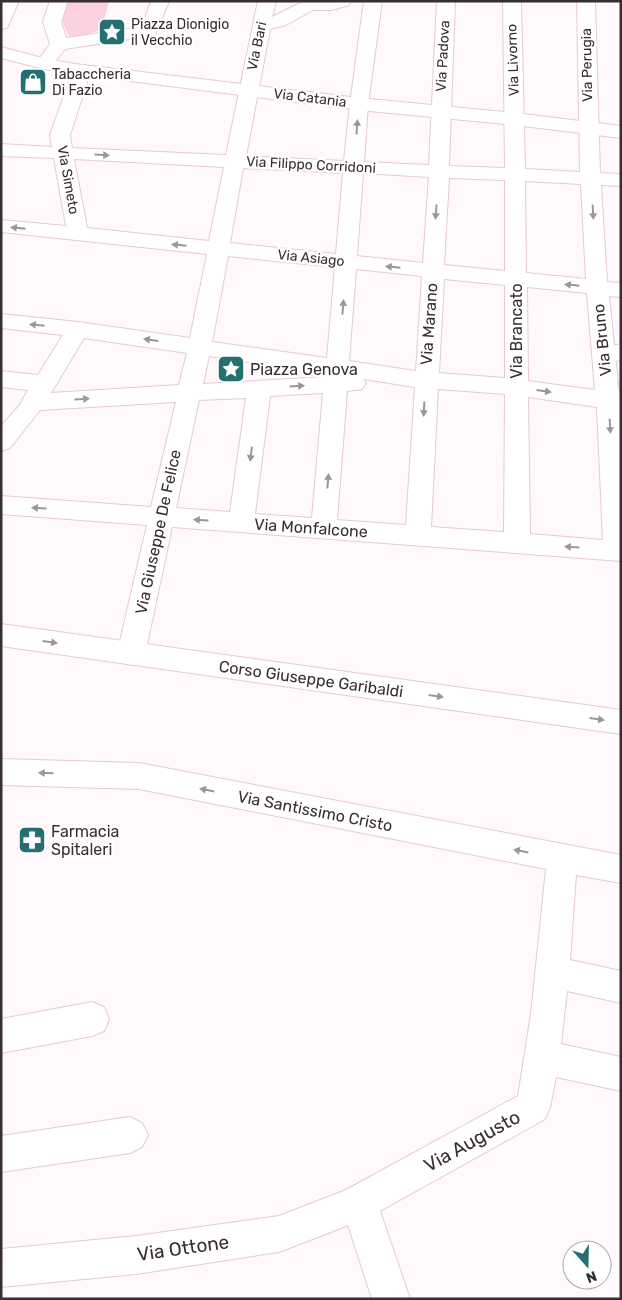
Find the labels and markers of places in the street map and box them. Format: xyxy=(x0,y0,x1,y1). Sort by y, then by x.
place label: Piazza Dionigio il Vecchio xyxy=(131,16,229,49)
place icon: Piazza Dionigio il Vecchio xyxy=(97,17,127,47)
place label: Tabaccheria Di Fazio xyxy=(52,66,131,99)
shop icon: Tabaccheria Di Fazio xyxy=(18,67,48,97)
place icon: Piazza Genova xyxy=(216,354,246,384)
place label: Piazza Genova xyxy=(250,360,358,379)
place label: Farmacia Spitaleri xyxy=(51,822,119,859)
pharmacy icon: Farmacia Spitaleri xyxy=(17,825,47,855)

